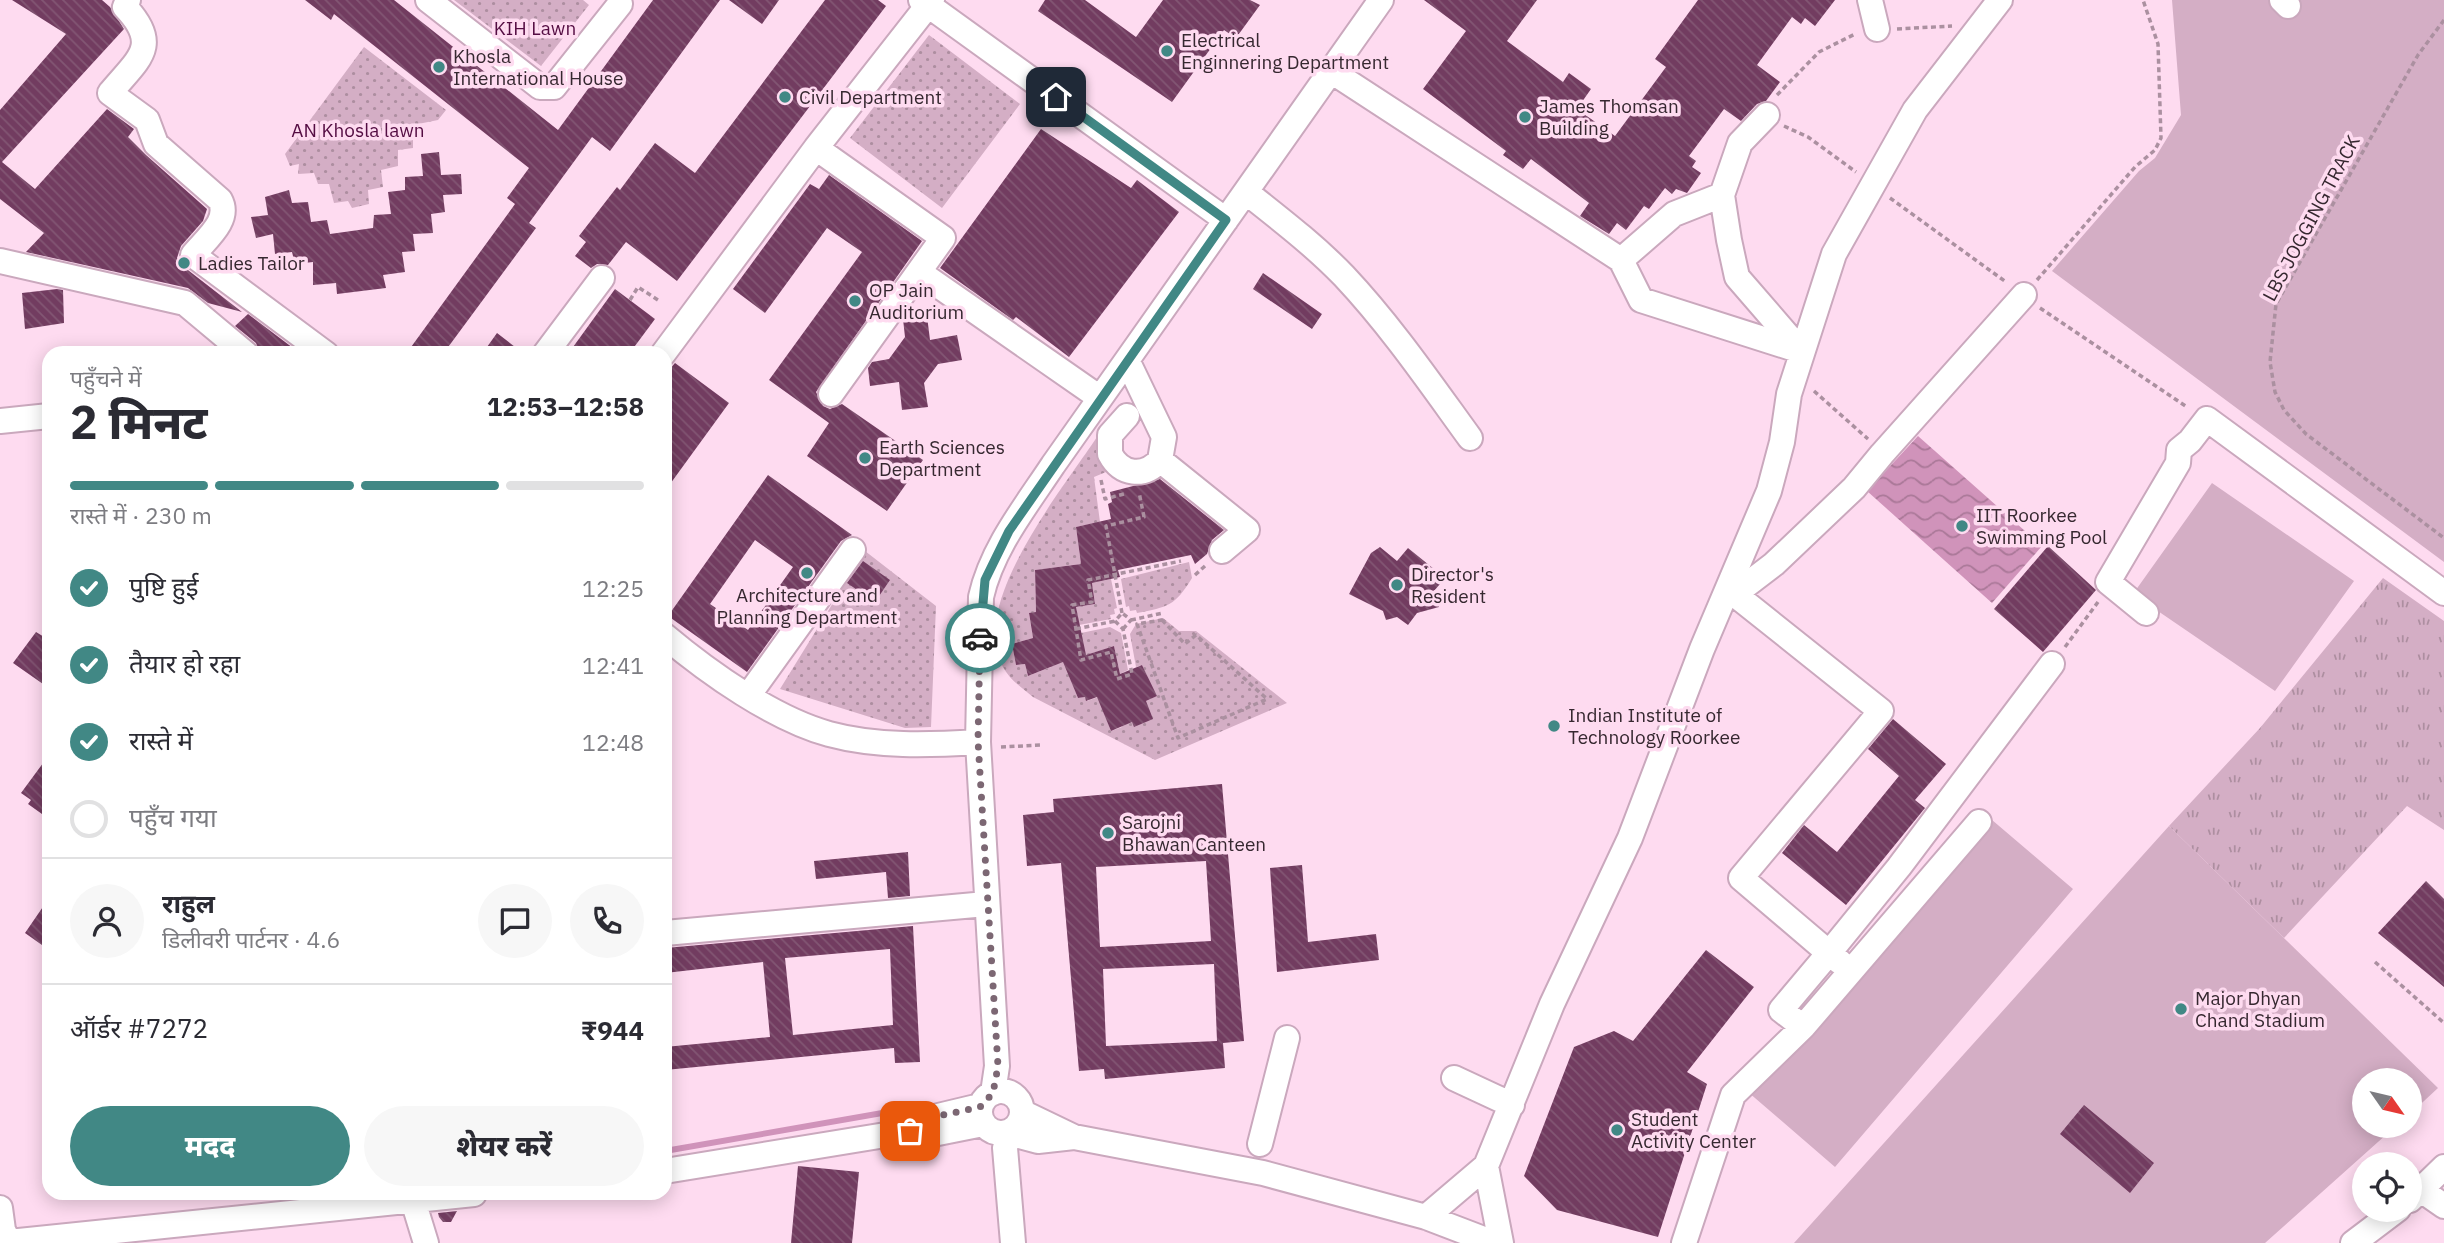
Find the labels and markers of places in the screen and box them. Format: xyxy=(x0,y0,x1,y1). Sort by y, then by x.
place label: Electrical Enginnering Department xyxy=(1181,28,1389,74)
marker: Electrical Enginnering Department xyxy=(1159,43,1175,59)
place label: Khosla International House xyxy=(453,44,624,90)
marker: Khosla International House xyxy=(431,59,447,75)
pin xyxy=(1026,67,1086,127)
place label: Civil Department xyxy=(799,85,942,109)
marker: Civil Department xyxy=(777,89,793,105)
place label: James Thomsan Building xyxy=(1539,94,1679,140)
marker: James Thomsan Building xyxy=(1517,109,1533,125)
place label: Ladies Tailor xyxy=(198,251,305,275)
marker: Ladies Tailor xyxy=(176,255,192,271)
place label: OP Jain Auditorium xyxy=(869,278,964,324)
marker: OP Jain Auditorium xyxy=(847,293,863,309)
place label: Earth Sciences Department xyxy=(879,435,1005,481)
marker: Earth Sciences Department xyxy=(857,450,873,466)
place label: IIT Roorkee Swimming Pool xyxy=(1976,503,2107,549)
marker: IIT Roorkee Swimming Pool xyxy=(1954,518,1970,534)
place label: Director's Resident xyxy=(1411,562,1494,608)
marker: Architecture and Planning Department xyxy=(799,565,815,581)
marker: Director's Resident xyxy=(1389,577,1405,593)
place label: Architecture and Planning Department xyxy=(716,583,898,629)
place label: Indian Institute of Technology Roorkee xyxy=(1568,703,1740,749)
marker: Indian Institute of Technology Roorkee xyxy=(1546,718,1562,734)
place label: Sarojni Bhawan Canteen xyxy=(1122,810,1266,856)
marker: Sarojni Bhawan Canteen xyxy=(1100,825,1116,841)
place label: Major Dhyan Chand Stadium xyxy=(2195,986,2325,1032)
marker: Major Dhyan Chand Stadium xyxy=(2173,1001,2189,1017)
pin xyxy=(880,1101,940,1161)
place label: Student Activity Center xyxy=(1631,1107,1756,1153)
marker: Student Activity Center xyxy=(1609,1122,1625,1138)

